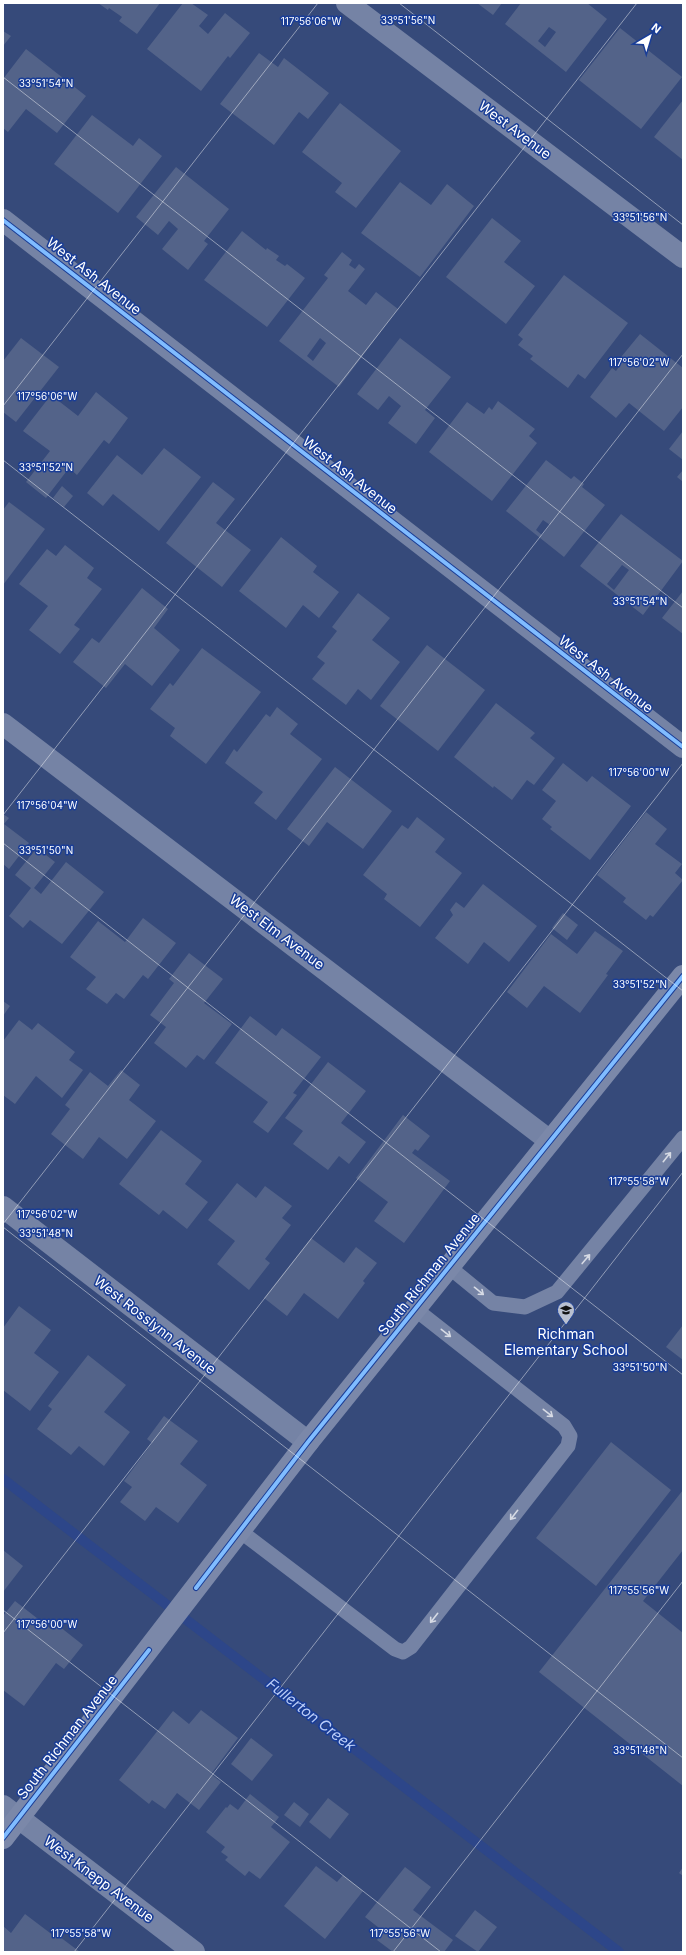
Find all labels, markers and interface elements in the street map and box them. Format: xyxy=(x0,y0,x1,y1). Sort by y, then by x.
text: 33°51'56"N xyxy=(381,14,435,26)
text: 117°56'06"W xyxy=(281,15,341,27)
north arrow xyxy=(630,16,670,56)
text: N xyxy=(649,20,664,36)
text: 33°51'54"N xyxy=(19,77,73,89)
street label: West Avenue xyxy=(476,97,555,162)
text: 33°51'56"N xyxy=(613,211,667,223)
street label: West Ash Avenue xyxy=(44,233,145,318)
text: 117°56'02"W xyxy=(609,356,669,368)
text: 117°56'06"W xyxy=(17,390,77,402)
street label: West Ash Avenue xyxy=(300,432,401,517)
text: 33°51'52"N xyxy=(19,461,73,473)
text: 33°51'54"N xyxy=(613,595,667,607)
street label: West Ash Avenue xyxy=(556,631,657,716)
text: 117°56'00"W xyxy=(609,766,670,778)
text: 117°56'04"W xyxy=(17,799,78,811)
text: 33°51'50"N xyxy=(19,844,73,856)
street label: West Elm Avenue xyxy=(227,890,328,973)
text: 33°51'52"N xyxy=(613,978,667,990)
one-way arrow xyxy=(663,1152,672,1163)
text: 117°55'58"W xyxy=(609,1175,669,1187)
text: 117°56'02"W xyxy=(17,1208,77,1220)
street label: South Richman Avenue xyxy=(374,1209,483,1338)
text: 33°51'48"N xyxy=(19,1227,73,1239)
one-way arrow xyxy=(581,1253,590,1264)
street label: West Rosslynn Avenue xyxy=(91,1272,220,1378)
one-way arrow xyxy=(474,1287,485,1296)
school or university icon: Richman Elementary School xyxy=(556,1300,576,1325)
place label: Richman Elementary School xyxy=(504,1325,628,1358)
one-way arrow xyxy=(440,1329,451,1337)
text: 33°51'50"N xyxy=(613,1361,667,1373)
one-way arrow xyxy=(542,1409,553,1418)
one-way arrow xyxy=(509,1510,518,1521)
text: 117°55'56"W xyxy=(609,1584,669,1596)
one-way arrow xyxy=(429,1612,438,1623)
text: 117°56'00"W xyxy=(17,1618,78,1630)
street label: South Richman Avenue xyxy=(13,1671,120,1802)
water label: Fullerton Creek xyxy=(263,1674,360,1756)
text: 33°51'48"N xyxy=(613,1744,667,1756)
street label: West Knepp Avenue xyxy=(41,1832,158,1925)
text: 117°55'58"W xyxy=(51,1927,111,1939)
text: 117°55'56"W xyxy=(370,1927,430,1939)

